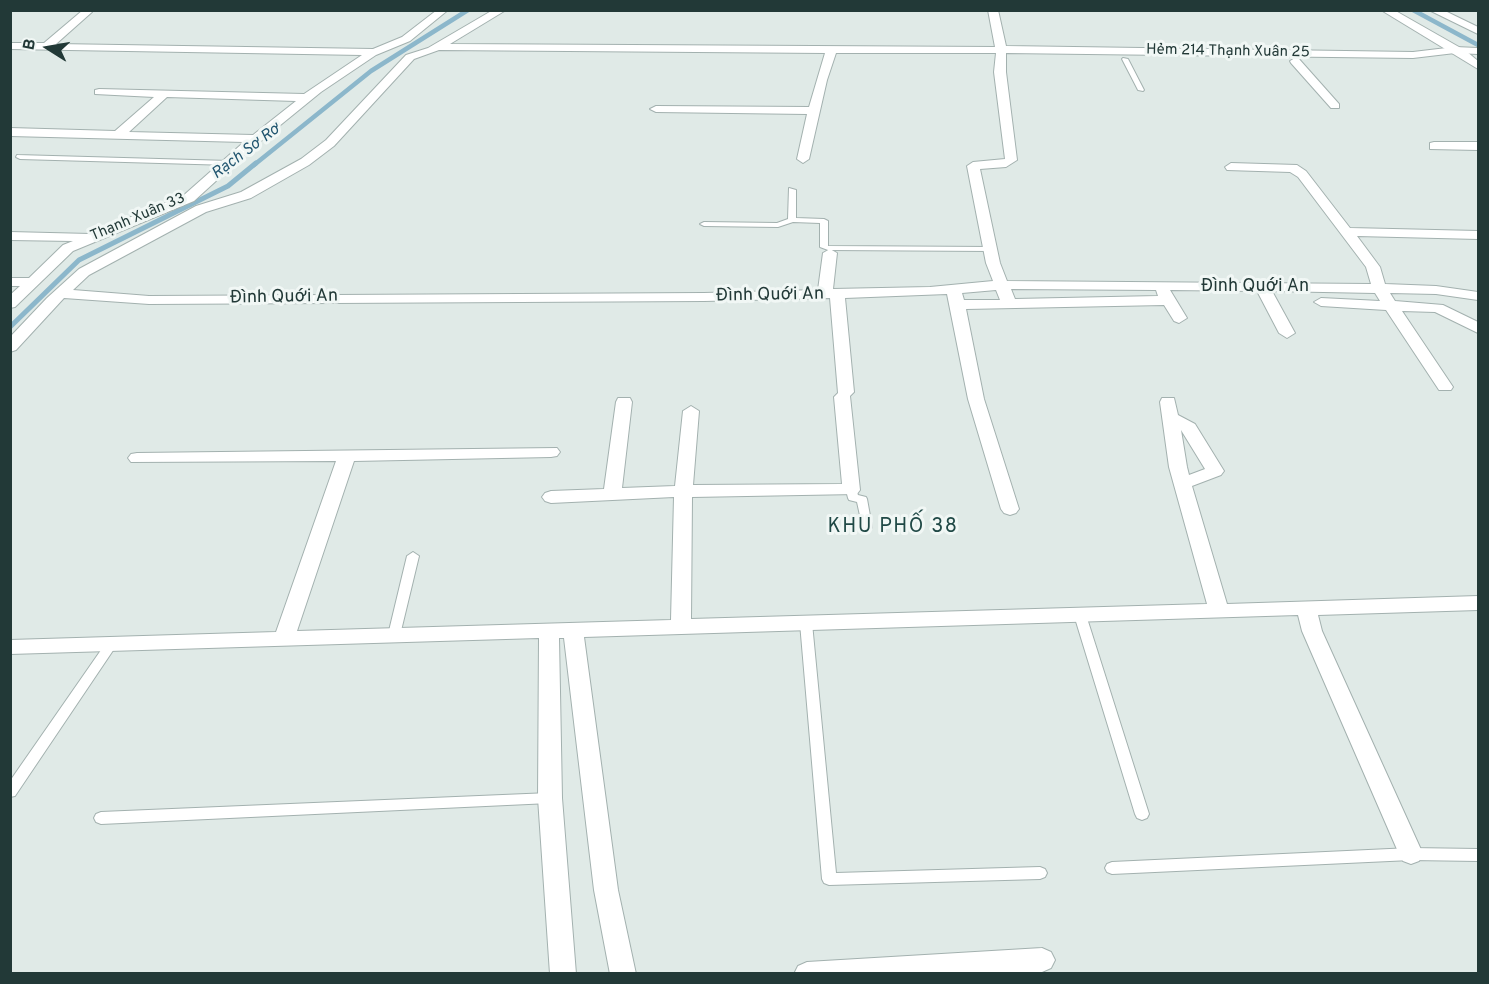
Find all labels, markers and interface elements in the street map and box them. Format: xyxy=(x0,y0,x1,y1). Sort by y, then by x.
north arrow xyxy=(18,18,78,78)
text: B xyxy=(19,37,41,52)
street label: Hẻm 214 Thạnh Xuân 25 xyxy=(1146,42,1310,62)
water label: Rạch Sơ Rơ xyxy=(209,120,285,184)
street label: Thạnh Xuân 33 xyxy=(88,190,188,246)
street label: Đình Quới An xyxy=(1201,276,1309,298)
street label: Đình Quới An xyxy=(716,284,824,308)
street label: Đình Quới An xyxy=(230,286,338,310)
district label: KHU PHỐ 38 xyxy=(828,516,958,540)

